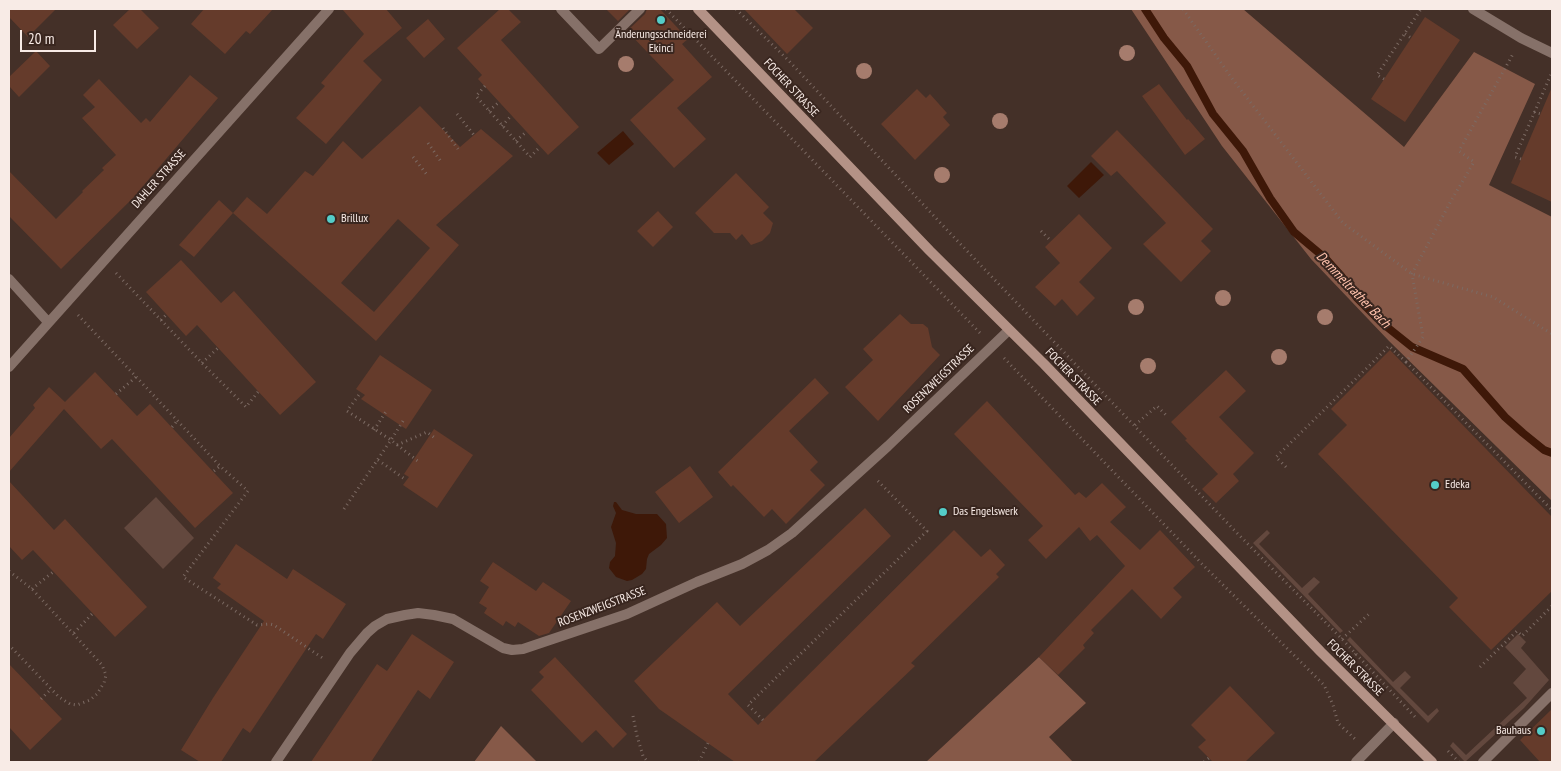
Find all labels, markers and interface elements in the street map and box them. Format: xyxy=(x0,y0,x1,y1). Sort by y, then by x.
marker: Änderungsschneiderei Ekinci xyxy=(655,14,667,26)
scale bar xyxy=(22,20,99,52)
place label: Änderungsschneiderei Ekinci xyxy=(615,28,707,56)
text: 20 m xyxy=(28,29,54,48)
street label: FOCHER STRASSE xyxy=(760,56,822,120)
street label: DAHLER STRASSE xyxy=(129,147,189,211)
place label: Brillux xyxy=(341,212,368,226)
marker: Brillux xyxy=(325,213,337,225)
water label: Demmeltrather Bach xyxy=(1312,248,1394,332)
street label: ROSENZWEIGSTRASSE xyxy=(901,342,977,416)
street label: FOCHER STRASSE xyxy=(1042,345,1104,409)
place label: Edeka xyxy=(1445,478,1470,492)
marker: Edeka xyxy=(1429,479,1441,491)
place label: Das Engelswerk xyxy=(953,505,1018,519)
marker: Das Engelswerk xyxy=(937,506,949,518)
street label: ROSENZWEIGSTRASSE xyxy=(556,584,648,630)
street label: FOCHER STRASSE xyxy=(1324,637,1386,699)
place label: Bauhaus xyxy=(1496,724,1531,738)
marker: Bauhaus xyxy=(1535,725,1547,737)

